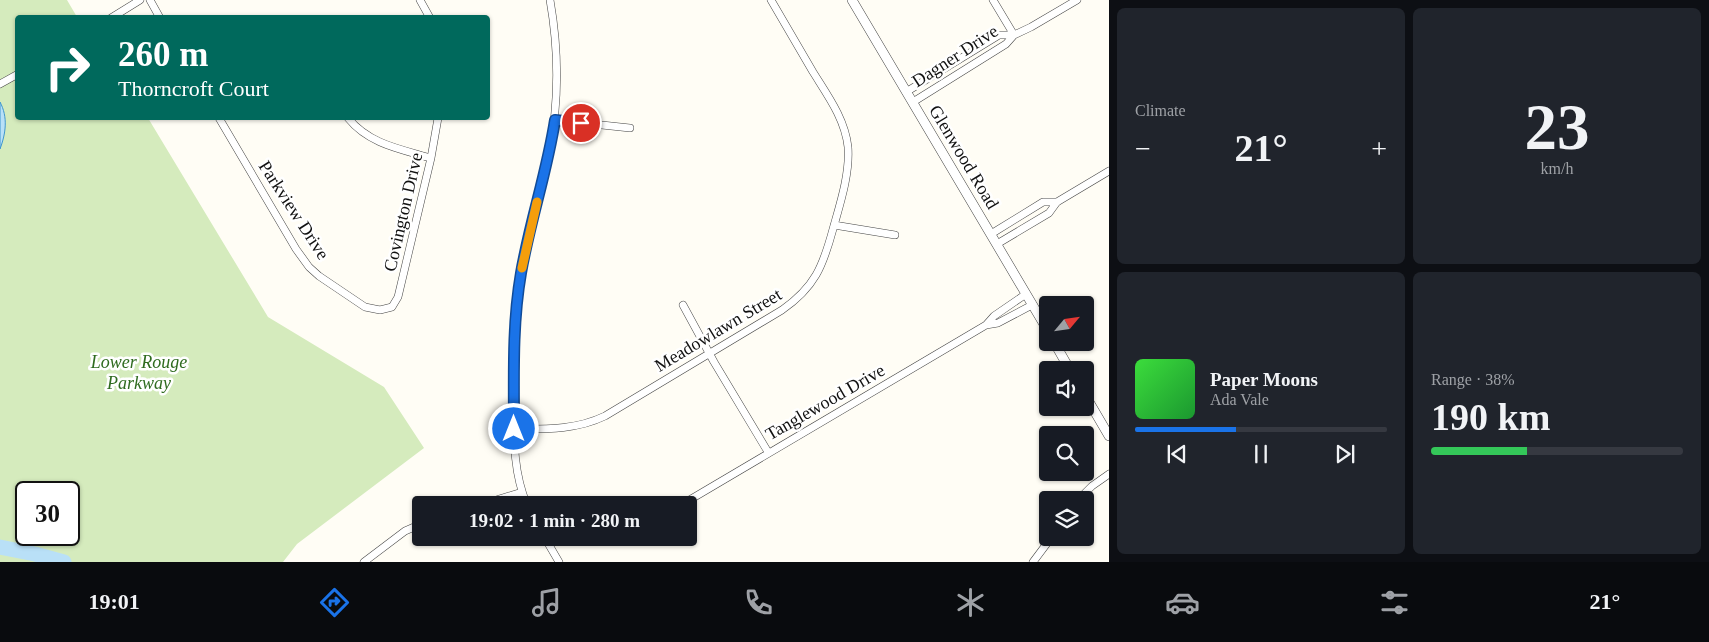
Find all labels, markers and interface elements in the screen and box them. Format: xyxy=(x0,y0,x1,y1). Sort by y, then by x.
street label: Dagner Drive xyxy=(908,21,1002,91)
icon: right xyxy=(35,35,100,100)
text: 260 m xyxy=(118,35,208,74)
text: Thorncroft Court xyxy=(118,76,269,101)
text: 23 xyxy=(1525,91,1590,163)
street label: Glenwood Road xyxy=(925,101,1003,213)
pin xyxy=(560,102,602,144)
text: Climate xyxy=(1135,102,1186,119)
icon: arrive xyxy=(567,109,595,137)
text: 21° xyxy=(1234,127,1288,169)
text: − xyxy=(1135,133,1151,164)
text: + xyxy=(1371,133,1387,164)
street label: Covington Drive xyxy=(380,151,426,273)
street label: Parkview Drive xyxy=(255,157,333,263)
text: km/h xyxy=(1541,160,1573,177)
street label: Meadowlawn Street xyxy=(651,284,785,376)
north arrow xyxy=(1039,296,1094,351)
map controls xyxy=(1039,296,1094,546)
park label: Lower Rouge Parkway xyxy=(90,352,187,393)
street label: Tanglewood Drive xyxy=(762,360,888,444)
button: sound xyxy=(1039,361,1094,416)
text: Paper Moons xyxy=(1210,369,1318,390)
text: Range · 38% xyxy=(1431,371,1515,388)
text: Ada Vale xyxy=(1210,391,1269,408)
text: 190 km xyxy=(1431,396,1550,438)
position arrow xyxy=(487,402,539,454)
button: search xyxy=(1039,426,1094,481)
icon: previous xyxy=(1163,440,1191,468)
icon: pause xyxy=(1247,440,1275,468)
icon: next xyxy=(1331,440,1359,468)
speed limit sign: 30 xyxy=(15,481,80,546)
button: layers xyxy=(1039,491,1094,546)
text: 19:02 · 1 min · 280 m xyxy=(469,510,640,531)
icon: directions xyxy=(317,585,352,620)
icon: music xyxy=(529,585,564,620)
icon: phone xyxy=(741,585,776,620)
icon: climate xyxy=(953,585,988,620)
icon: car xyxy=(1165,585,1200,620)
icon: filters xyxy=(1377,585,1412,620)
text: 19:01 xyxy=(89,589,140,614)
text: 21° xyxy=(1590,589,1620,614)

